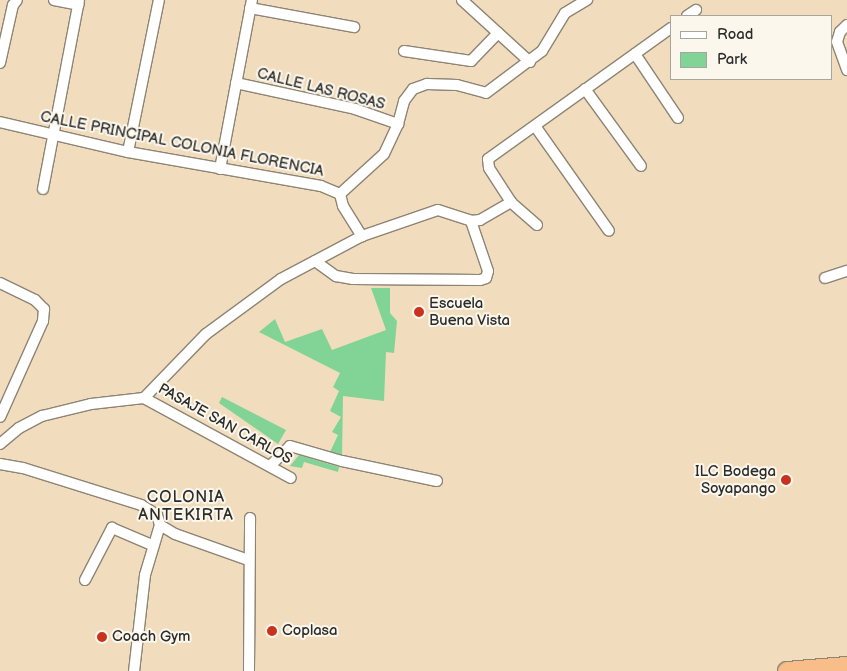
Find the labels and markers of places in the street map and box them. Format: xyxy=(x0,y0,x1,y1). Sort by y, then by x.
place label: Escuela Buena Vista xyxy=(429,294,510,329)
marker: Escuela Buena Vista xyxy=(413,306,425,318)
place label: ILC Bodega Soyapango xyxy=(695,462,776,497)
marker: ILC Bodega Soyapango xyxy=(780,474,792,486)
place label: Coplasa xyxy=(282,622,338,640)
marker: Coplasa xyxy=(266,625,278,637)
place label: Coach Gym xyxy=(112,628,190,646)
marker: Coach Gym xyxy=(96,631,108,643)

